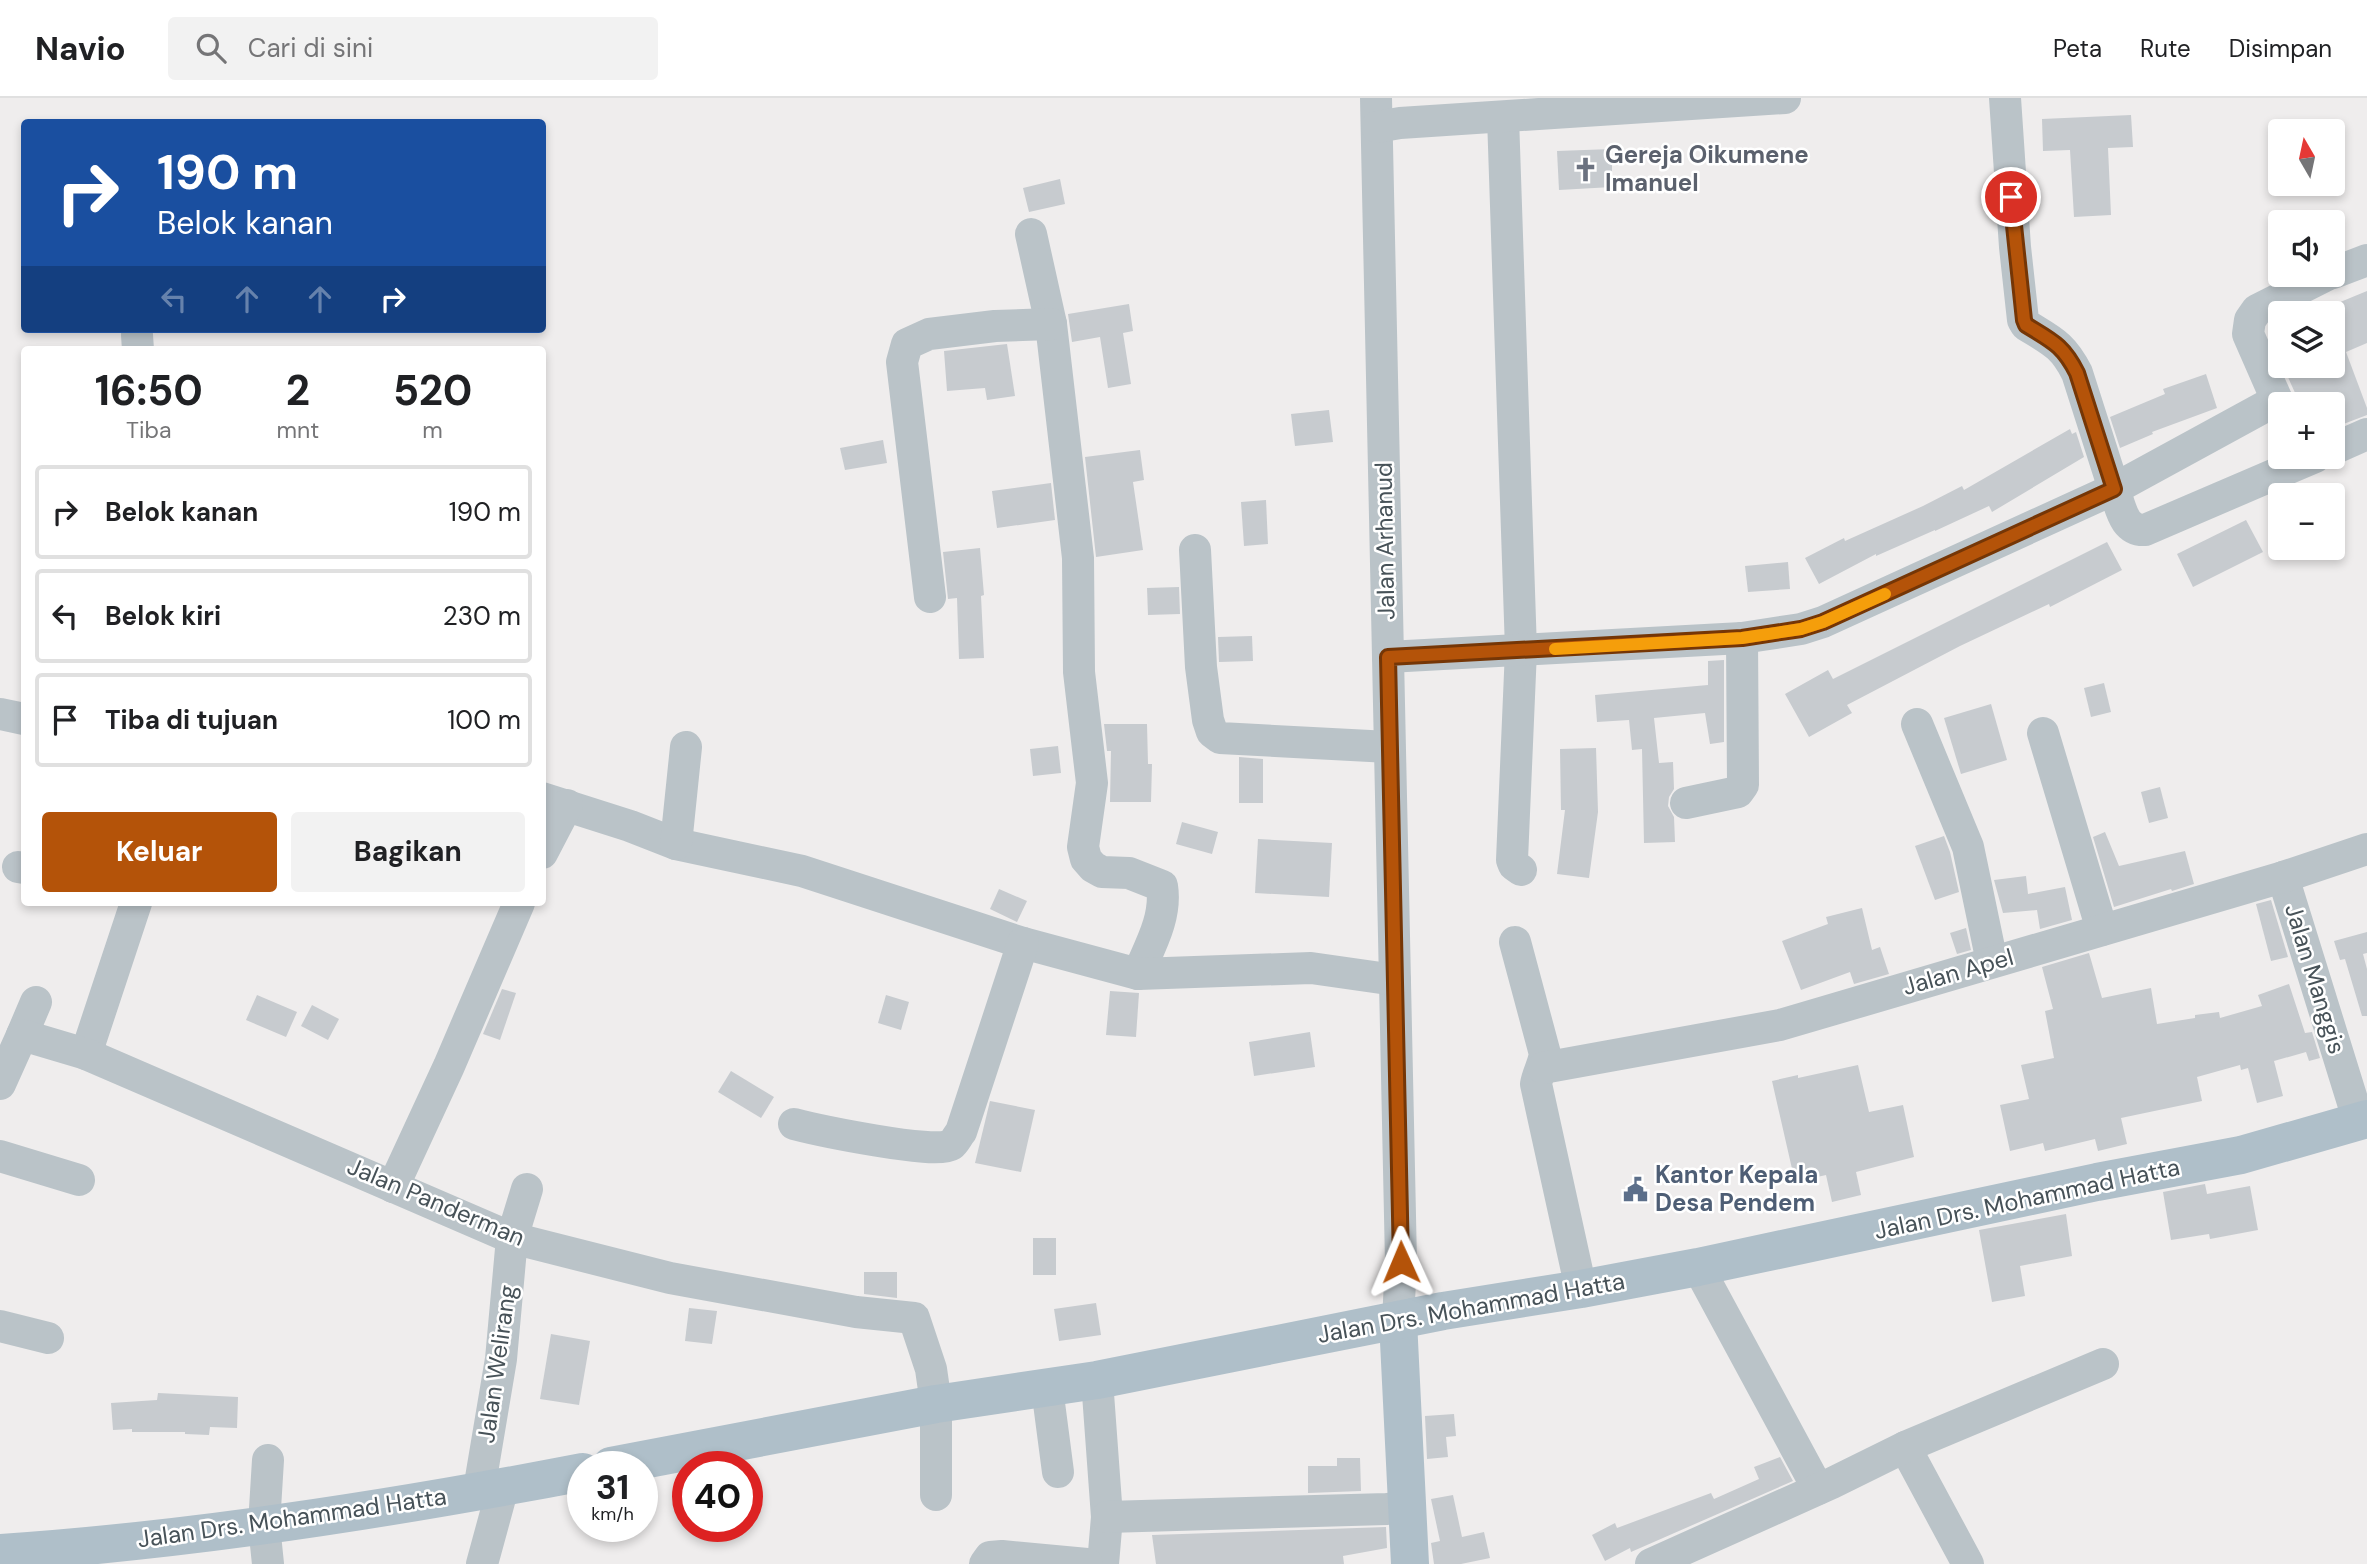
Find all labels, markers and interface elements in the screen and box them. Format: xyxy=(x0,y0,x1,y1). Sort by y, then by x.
search box xyxy=(168,17,658,80)
text: Navio xyxy=(35,27,126,70)
icon: search xyxy=(192,29,230,67)
text: Cari di sini xyxy=(248,31,373,65)
text: Peta xyxy=(2053,33,2102,64)
text: Rute xyxy=(2140,33,2191,64)
text: Disimpan xyxy=(2229,33,2332,64)
north arrow xyxy=(2268,119,2345,196)
map controls xyxy=(2268,119,2345,560)
place label: Gereja Oikumene Imanuel xyxy=(1605,139,1809,198)
text: 190 m xyxy=(157,140,298,204)
icon: right xyxy=(42,147,133,238)
church icon: Gereja Oikumene Imanuel xyxy=(1571,155,1599,183)
pin xyxy=(1981,167,2041,227)
icon: arrive xyxy=(1992,178,2030,216)
text: Belok kanan xyxy=(157,202,333,244)
button: sound xyxy=(2268,210,2345,287)
icon: left xyxy=(155,280,193,318)
icon: ahead xyxy=(228,280,266,318)
icon: ahead xyxy=(301,280,339,318)
icon: right xyxy=(374,280,412,318)
button: layers xyxy=(2268,301,2345,378)
text: 16:50 xyxy=(95,363,203,418)
text: 2 xyxy=(286,363,310,418)
text: 520 xyxy=(393,363,472,418)
button: + xyxy=(2268,392,2345,469)
text: Tiba xyxy=(126,415,171,445)
text: mnt xyxy=(277,415,319,445)
text: m xyxy=(422,415,443,445)
street label: Jalan Arhanud xyxy=(1368,462,1401,620)
button: − xyxy=(2268,483,2345,560)
icon: right xyxy=(46,493,84,531)
text: Belok kanan xyxy=(105,495,258,529)
text: 190 m xyxy=(449,495,521,529)
icon: left xyxy=(46,597,84,635)
text: Belok kiri xyxy=(105,599,221,633)
text: 230 m xyxy=(443,599,521,633)
icon: arrive xyxy=(46,701,84,739)
text: Tiba di tujuan xyxy=(105,703,278,737)
text: 100 m xyxy=(447,703,521,737)
button: Keluar xyxy=(42,812,277,892)
button: Bagikan xyxy=(291,812,525,892)
street label: Jalan Manggis xyxy=(2278,900,2353,1058)
street label: Jalan Apel xyxy=(1899,941,2017,1002)
street label: Jalan Panderman xyxy=(343,1150,530,1253)
street label: Jalan Drs. Mohammad Hatta xyxy=(1871,1151,2183,1246)
place label: Kantor Kepala Desa Pendem xyxy=(1655,1159,1818,1218)
public building icon: Kantor Kepala Desa Pendem xyxy=(1621,1175,1649,1203)
position arrow xyxy=(1364,1225,1438,1299)
street label: Jalan Drs. Mohammad Hatta xyxy=(1315,1265,1627,1350)
street label: Jalan Welirang xyxy=(470,1283,523,1445)
speed limit sign: 40 xyxy=(672,1451,763,1542)
text: 31 xyxy=(596,1464,629,1510)
street label: Jalan Drs. Mohammad Hatta xyxy=(135,1480,448,1555)
text: km/h xyxy=(591,1502,634,1526)

